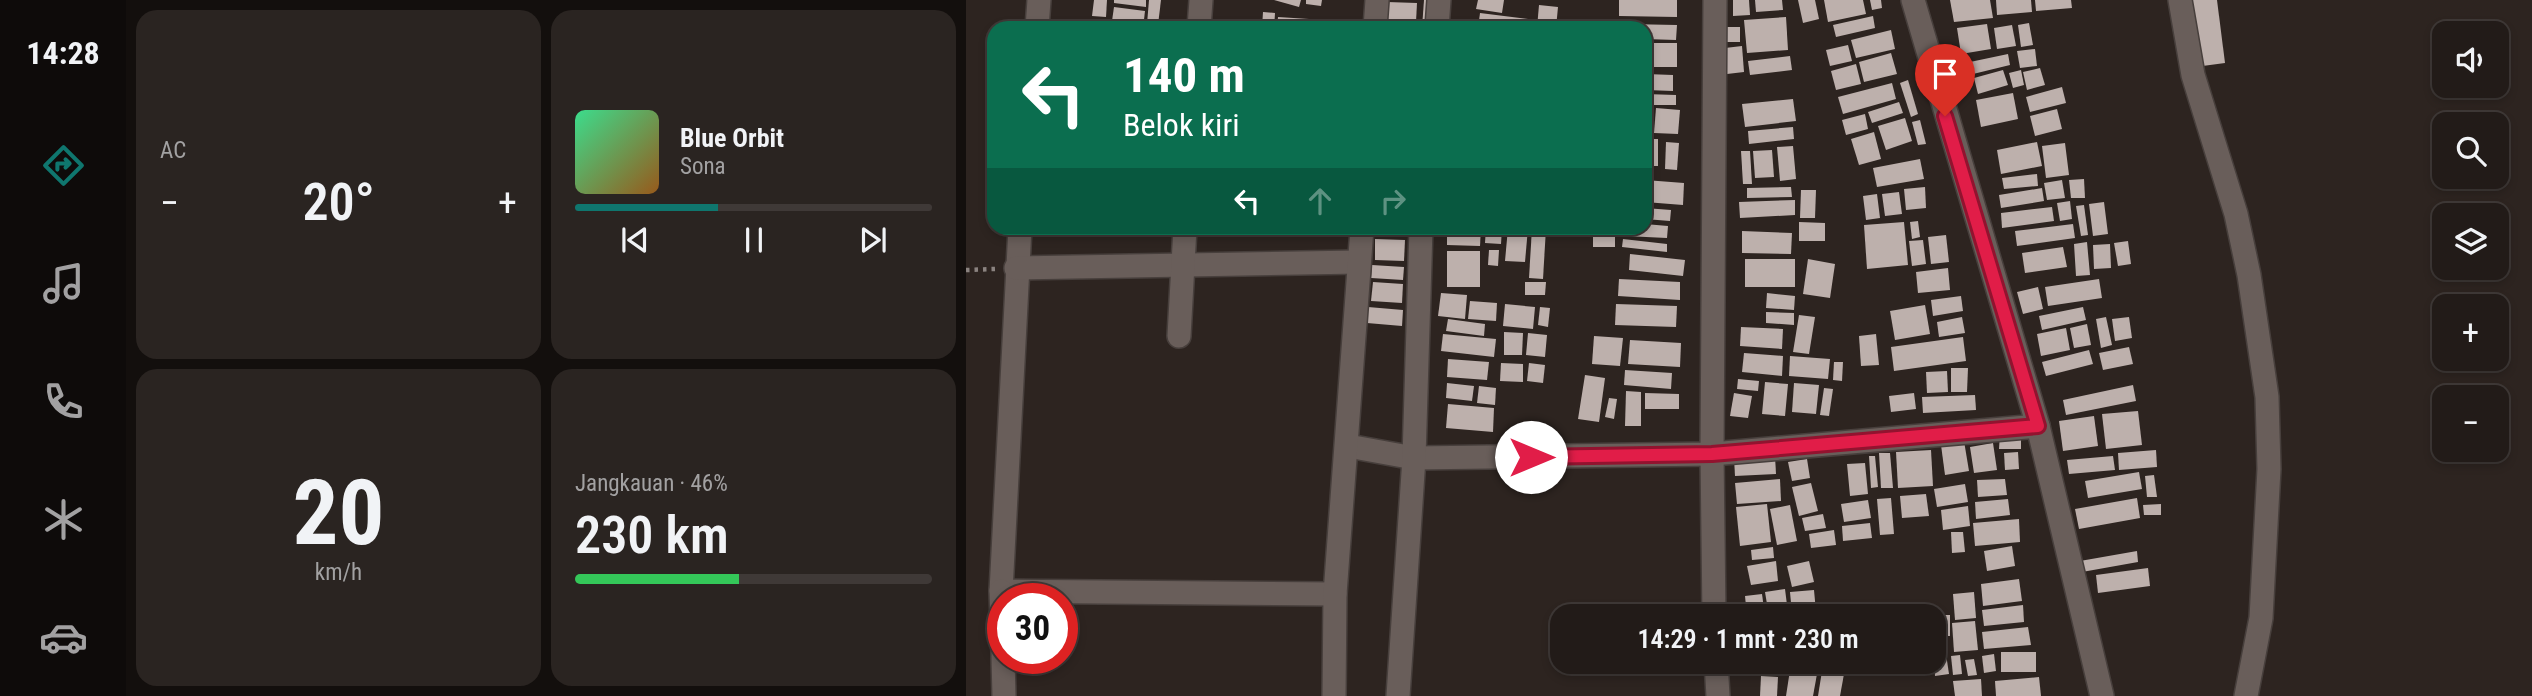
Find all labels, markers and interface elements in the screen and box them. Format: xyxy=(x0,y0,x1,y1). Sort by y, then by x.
map controls xyxy=(2432,21,2509,462)
button: sound xyxy=(2432,21,2509,98)
text: 14:28 xyxy=(26,34,100,72)
pin xyxy=(1915,44,1975,116)
text: 140 m xyxy=(1123,47,1245,104)
icon: left xyxy=(1008,49,1099,140)
icon: arrive xyxy=(1926,55,1964,93)
text: Belok kiri xyxy=(1123,106,1240,144)
button: search xyxy=(2432,112,2509,189)
text: Blue Orbit xyxy=(680,123,784,153)
text: AC xyxy=(160,137,186,164)
icon: directions xyxy=(39,141,88,190)
text: Sona xyxy=(680,153,726,180)
text: 20° xyxy=(302,172,375,233)
text: − xyxy=(160,181,179,225)
text: + xyxy=(498,181,517,225)
icon: left xyxy=(1228,182,1266,220)
icon: ahead xyxy=(1301,182,1339,220)
icon: right xyxy=(1374,182,1412,220)
button: layers xyxy=(2432,203,2509,280)
icon: previous xyxy=(616,221,654,259)
icon: pause xyxy=(735,221,773,259)
icon: next xyxy=(854,221,892,259)
icon: music xyxy=(39,259,88,308)
button: + xyxy=(2432,294,2509,371)
icon: phone xyxy=(39,377,88,426)
button: − xyxy=(2432,385,2509,462)
position arrow xyxy=(1494,420,1568,494)
text: 20 xyxy=(293,460,384,566)
text: Jangkauan · 46% xyxy=(575,470,728,497)
icon: climate xyxy=(39,495,88,544)
text: 230 km xyxy=(575,505,729,566)
text: km/h xyxy=(315,559,362,586)
speed limit sign: 30 xyxy=(987,583,1078,674)
icon: car xyxy=(39,613,88,662)
text: 14:29 · 1 mnt · 230 m xyxy=(1637,624,1859,654)

